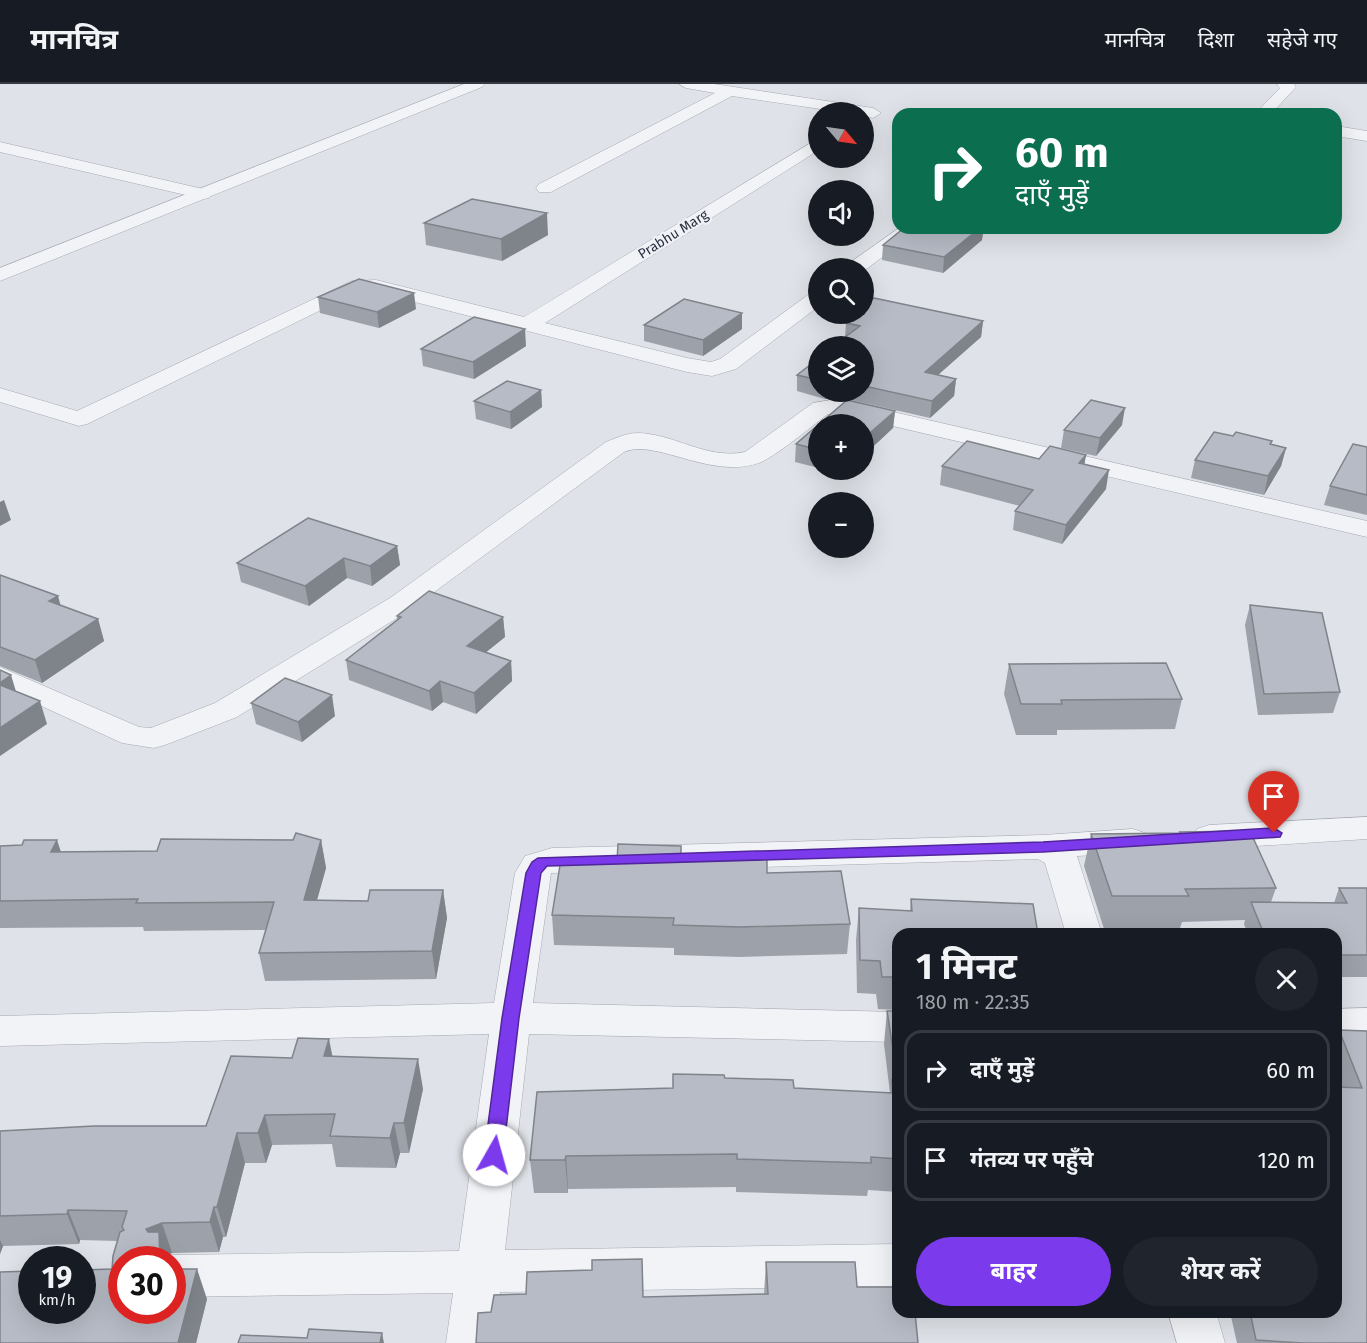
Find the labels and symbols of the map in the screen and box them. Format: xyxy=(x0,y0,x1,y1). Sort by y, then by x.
north arrow xyxy=(808,102,874,168)
street label: Prabhu Marg xyxy=(635,206,712,263)
pin xyxy=(1248,771,1299,833)
position arrow xyxy=(462,1123,526,1187)
speed limit sign: 30 xyxy=(108,1246,186,1324)

